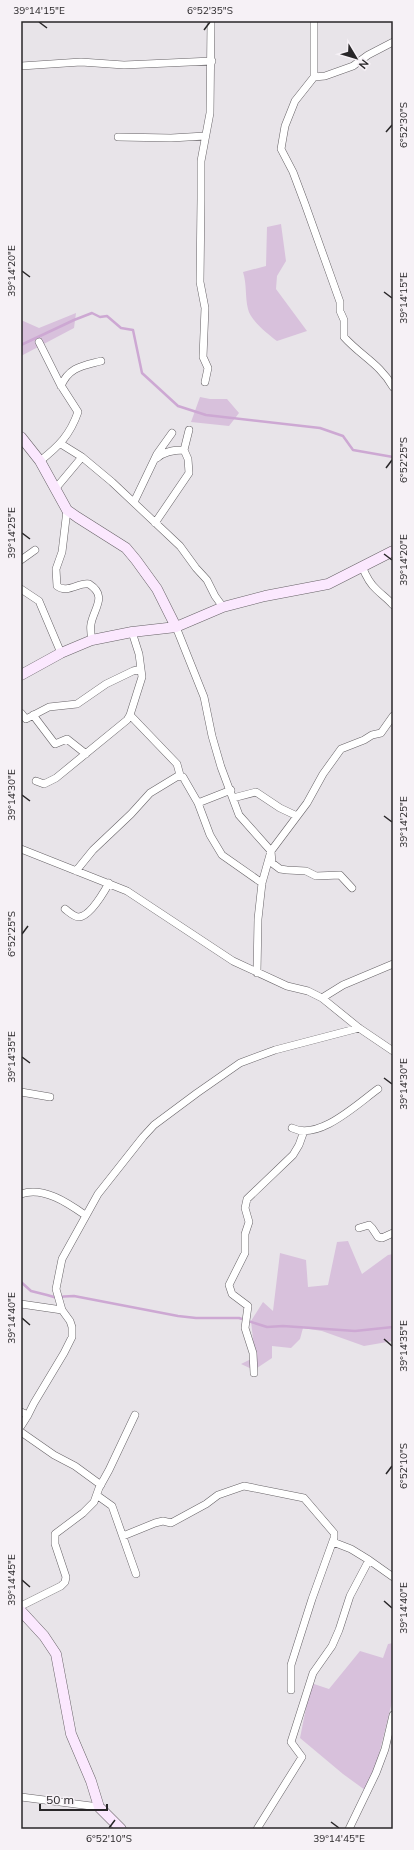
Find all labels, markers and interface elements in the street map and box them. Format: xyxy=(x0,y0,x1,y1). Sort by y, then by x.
text: 39°14'15"E xyxy=(13,4,65,17)
text: 6°52'35"S xyxy=(187,4,233,17)
north arrow xyxy=(336,38,376,78)
text: N xyxy=(356,57,372,72)
text: 6°52'30"S xyxy=(397,102,410,148)
text: 39°14'20"E xyxy=(5,245,18,297)
text: 39°14'15"E xyxy=(397,272,410,324)
text: 6°52'25"S xyxy=(397,437,410,483)
text: 39°14'25"E xyxy=(5,507,18,559)
text: 39°14'20"E xyxy=(397,534,410,586)
text: 39°14'30"E xyxy=(5,769,18,821)
text: 39°14'25"E xyxy=(397,796,410,848)
text: 6°52'25"S xyxy=(5,911,18,957)
text: 39°14'35"E xyxy=(5,1031,18,1083)
text: 39°14'30"E xyxy=(397,1058,410,1110)
text: 39°14'40"E xyxy=(5,1292,18,1344)
text: 39°14'35"E xyxy=(397,1320,410,1372)
text: 6°52'10"S xyxy=(397,1443,410,1489)
text: 39°14'45"E xyxy=(5,1554,18,1606)
text: 39°14'40"E xyxy=(397,1582,410,1634)
scale bar xyxy=(40,1786,107,1812)
text: 50 m xyxy=(46,1792,74,1807)
text: 6°52'10"S xyxy=(86,1832,132,1845)
text: 39°14'45"E xyxy=(313,1832,365,1845)

